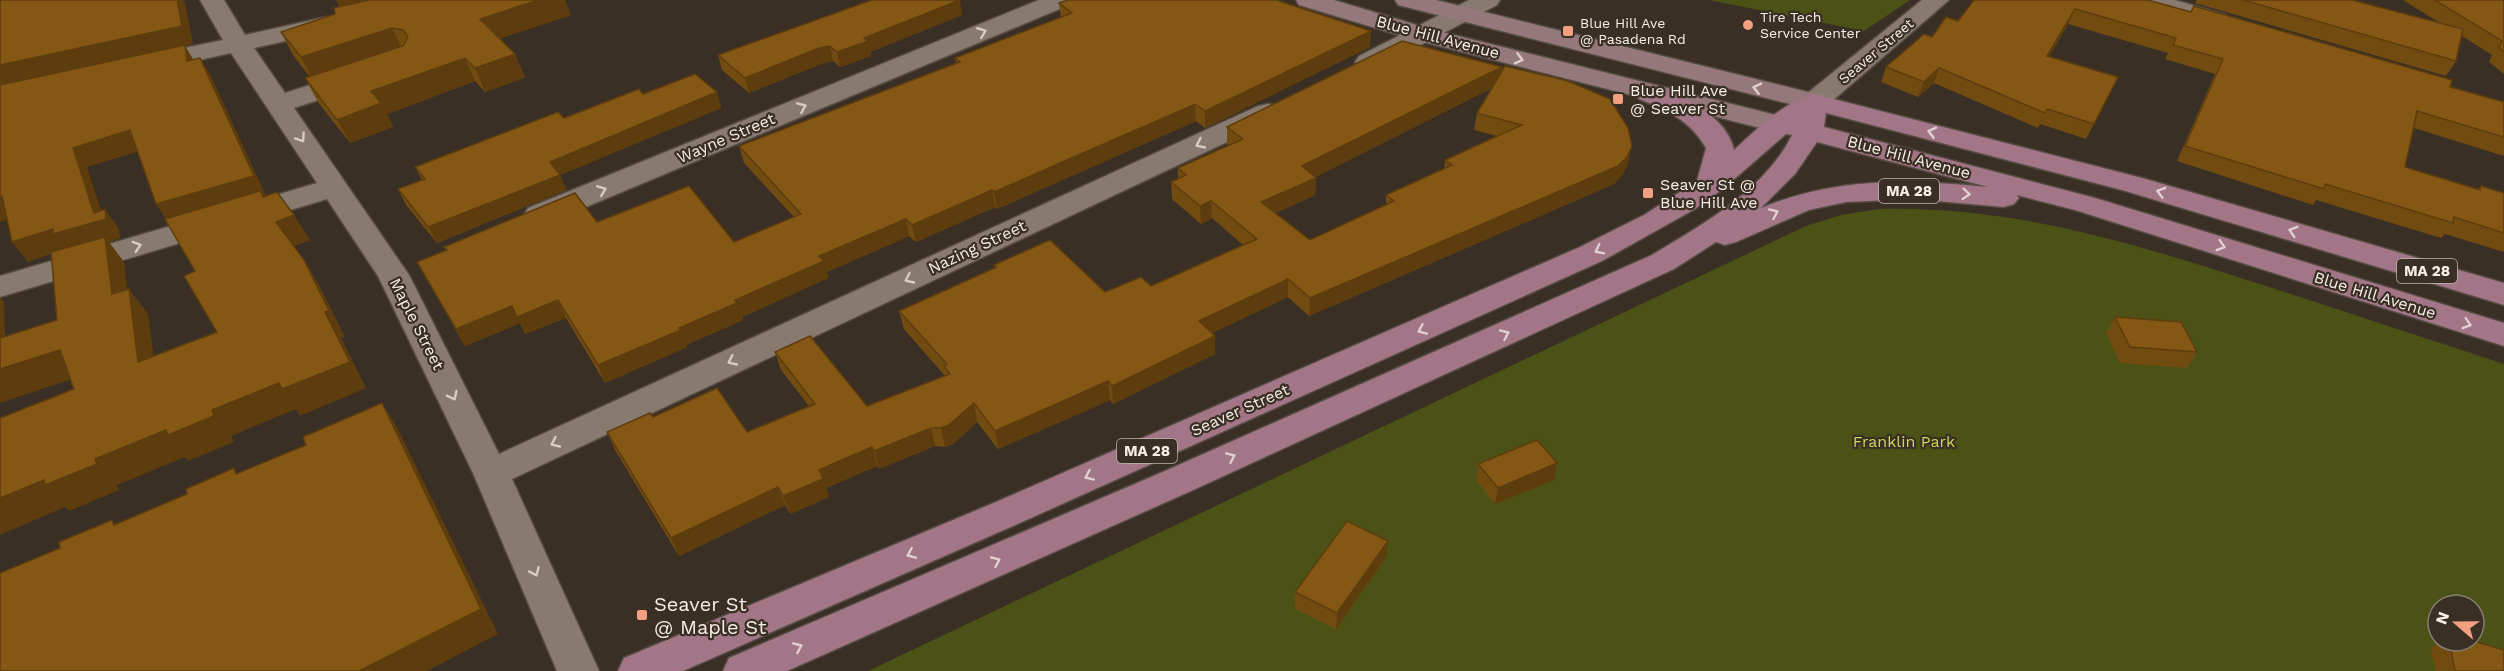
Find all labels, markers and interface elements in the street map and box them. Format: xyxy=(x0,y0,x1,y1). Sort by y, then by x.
place label: Tire Tech Service Center xyxy=(1760,9,1861,41)
street label: Blue Hill Avenue xyxy=(1374,11,1502,63)
place label: Blue Hill Ave @ Pasadena Rd xyxy=(1580,15,1686,47)
street label: Seaver Street xyxy=(1835,15,1917,87)
marker: Tire Tech Service Center xyxy=(1741,18,1755,32)
marker: Blue Hill Ave @ Pasadena Rd xyxy=(1561,24,1575,38)
one-way arrow xyxy=(976,26,986,39)
one-way arrow xyxy=(1513,52,1523,65)
place label: Blue Hill Ave @ Seaver St xyxy=(1630,81,1728,118)
one-way arrow xyxy=(1752,82,1762,95)
marker: Blue Hill Ave @ Seaver St xyxy=(1611,92,1625,106)
one-way arrow xyxy=(795,102,806,114)
street label: Wayne Street xyxy=(674,109,778,167)
one-way arrow xyxy=(1927,126,1937,139)
one-way arrow xyxy=(293,131,304,142)
street label: Blue Hill Avenue xyxy=(1845,131,1973,183)
one-way arrow xyxy=(1195,136,1206,148)
place label: Seaver St @ Blue Hill Ave xyxy=(1660,175,1758,212)
road number: MA 28 xyxy=(1879,179,1939,203)
one-way arrow xyxy=(597,184,607,197)
marker: Seaver St @ Blue Hill Ave xyxy=(1641,186,1655,200)
one-way arrow xyxy=(1961,187,1970,200)
one-way arrow xyxy=(2156,187,2167,199)
one-way arrow xyxy=(1768,209,1779,221)
street label: Nazing Street xyxy=(925,216,1029,278)
one-way arrow xyxy=(2288,226,2299,238)
one-way arrow xyxy=(2215,239,2226,251)
one-way arrow xyxy=(131,241,142,253)
one-way arrow xyxy=(1595,243,1606,254)
road number: MA 28 xyxy=(2397,259,2457,283)
street label: Blue Hill Avenue xyxy=(2312,267,2438,323)
one-way arrow xyxy=(904,272,915,284)
street label: Maple Street xyxy=(386,275,448,373)
one-way arrow xyxy=(2461,316,2472,329)
one-way arrow xyxy=(1417,323,1428,335)
one-way arrow xyxy=(1498,329,1509,341)
one-way arrow xyxy=(727,354,738,366)
street label: Seaver Street xyxy=(1188,380,1292,440)
one-way arrow xyxy=(445,389,457,400)
park label: Franklin Park xyxy=(1853,432,1955,451)
one-way arrow xyxy=(550,436,561,448)
road number: MA 28 xyxy=(1117,439,1177,463)
one-way arrow xyxy=(1225,453,1236,465)
one-way arrow xyxy=(1085,469,1096,481)
one-way arrow xyxy=(906,547,917,559)
one-way arrow xyxy=(989,556,1000,568)
one-way arrow xyxy=(528,566,540,577)
place label: Seaver St @ Maple St xyxy=(654,592,767,639)
north arrow xyxy=(2426,593,2486,653)
marker: Seaver St @ Maple St xyxy=(635,608,649,622)
text: N xyxy=(2431,609,2453,627)
one-way arrow xyxy=(791,642,802,654)

